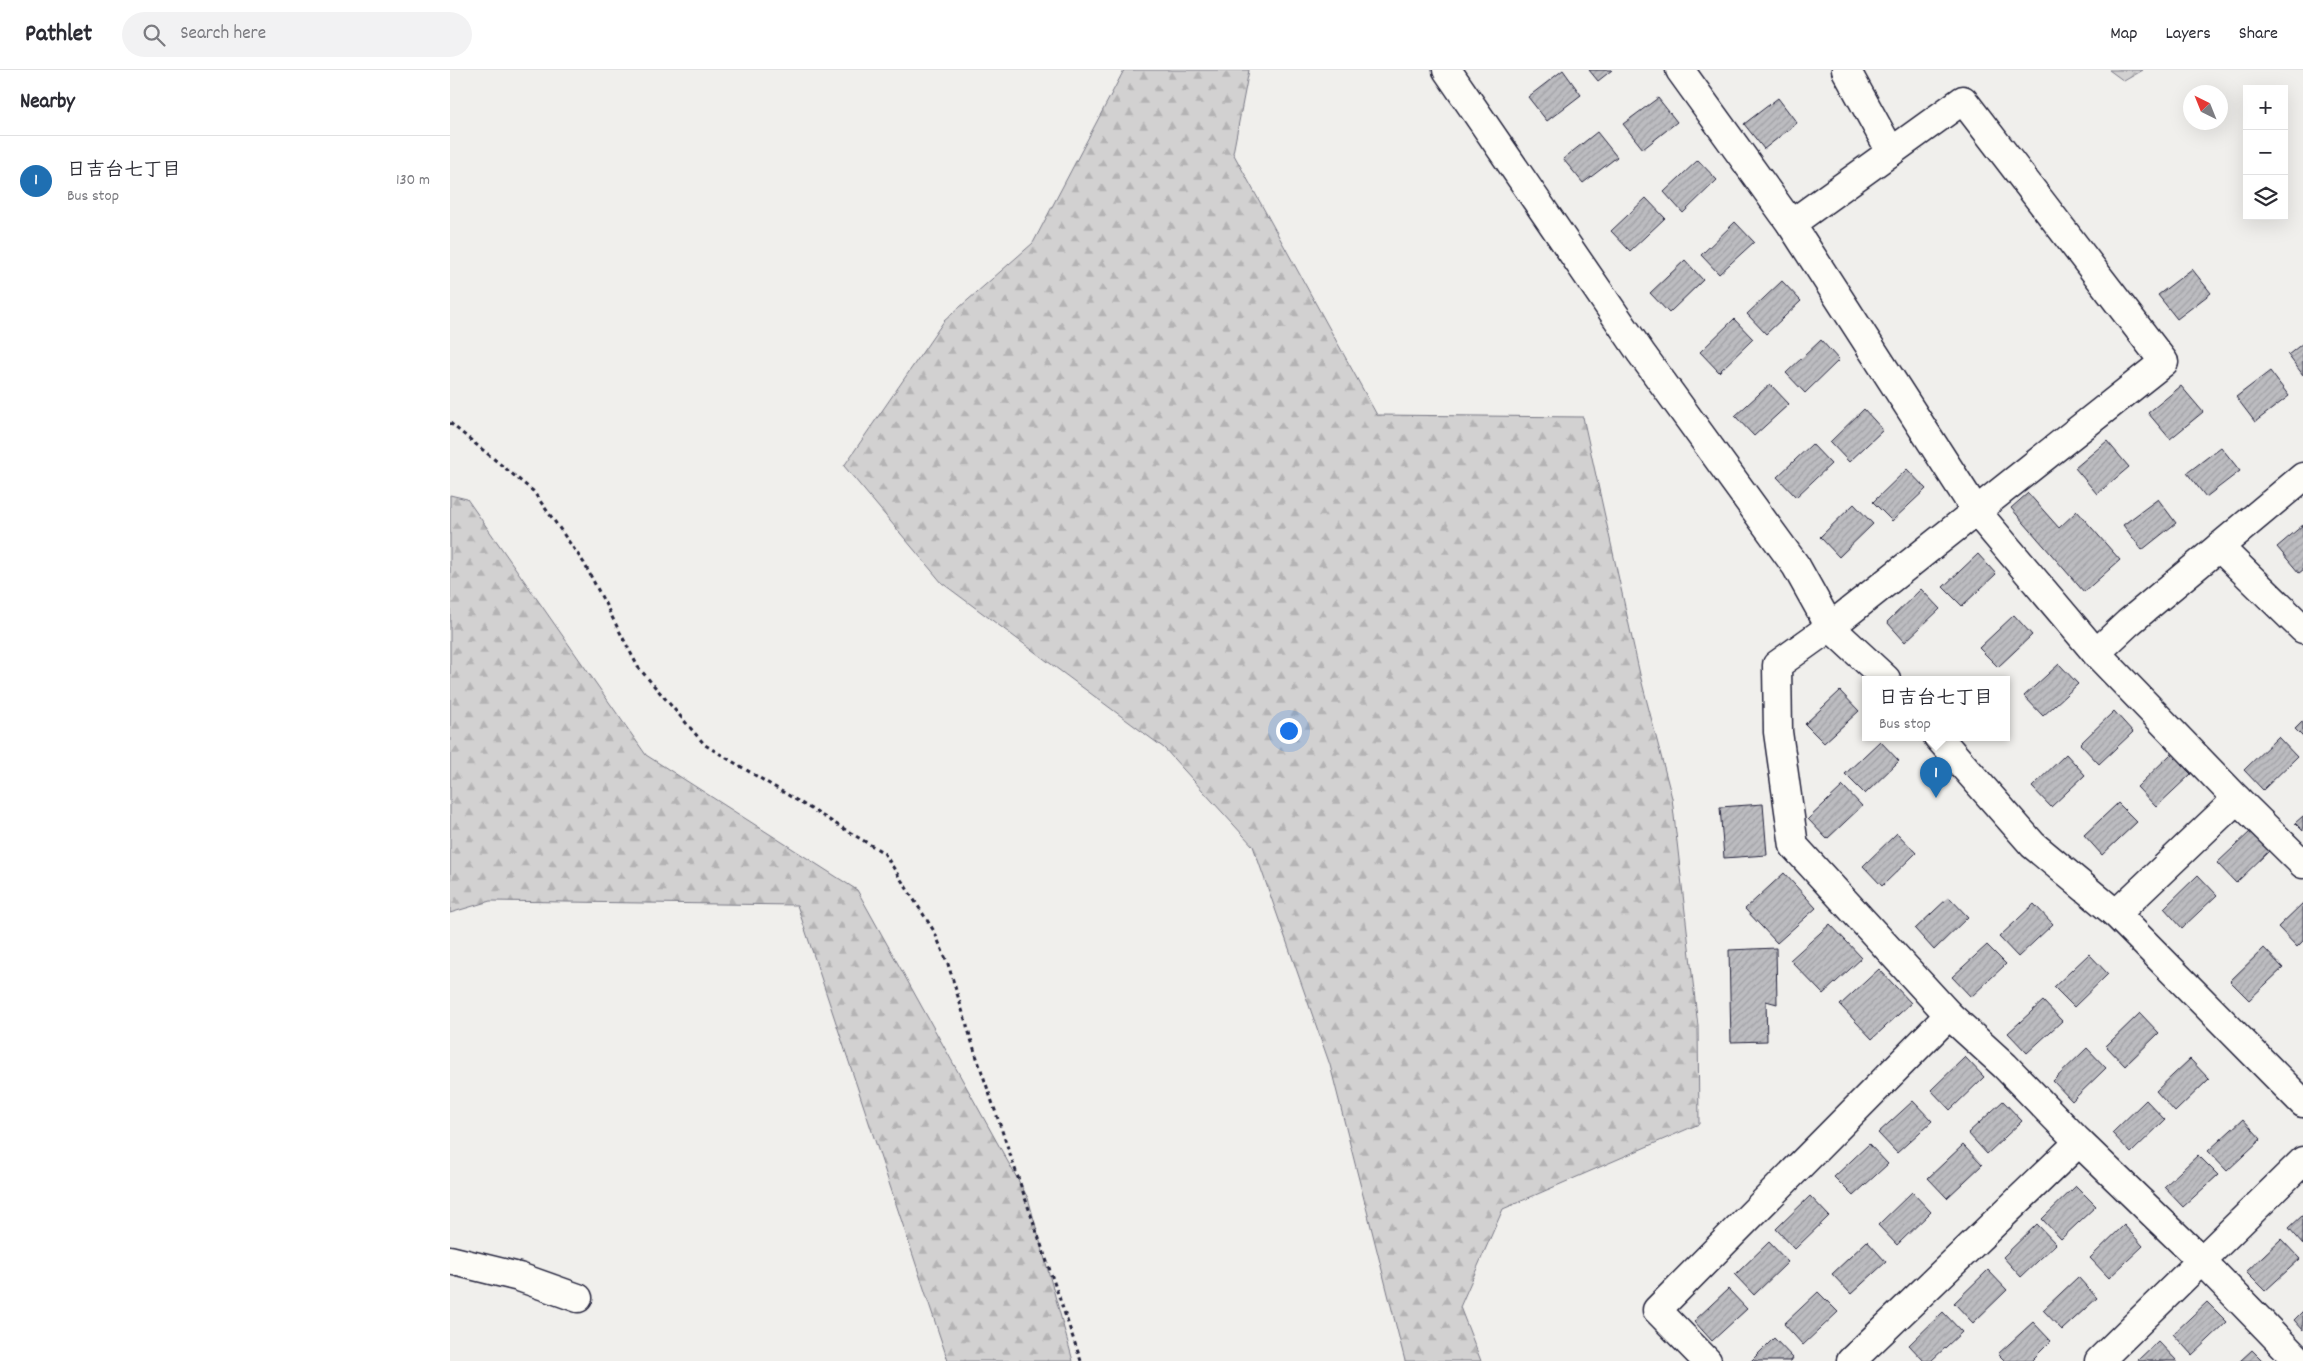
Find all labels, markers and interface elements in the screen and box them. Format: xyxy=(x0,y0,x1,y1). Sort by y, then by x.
search box xyxy=(122,12,472,57)
text: Pathlet xyxy=(25,18,92,52)
icon: search xyxy=(140,21,168,49)
text: Search here xyxy=(180,21,266,48)
text: Map xyxy=(2110,22,2137,47)
text: Layers xyxy=(2165,22,2211,47)
text: Share xyxy=(2239,22,2278,47)
north arrow xyxy=(2183,85,2228,130)
map controls xyxy=(2243,85,2288,220)
button: + xyxy=(2243,85,2288,130)
text: Nearby xyxy=(20,88,75,118)
button: − xyxy=(2243,130,2288,175)
text: 日吉台七丁目 xyxy=(67,158,181,185)
text: 1 xyxy=(34,169,38,192)
text: 130 m xyxy=(396,169,430,192)
button: layers xyxy=(2243,175,2288,220)
text: Bus stop xyxy=(67,185,119,208)
popup xyxy=(1862,676,2010,741)
text: 日吉台七丁目 xyxy=(1879,686,1993,713)
text: Bus stop xyxy=(1879,713,1931,736)
your location xyxy=(1276,718,1302,744)
pin: 1 xyxy=(1920,757,1952,798)

